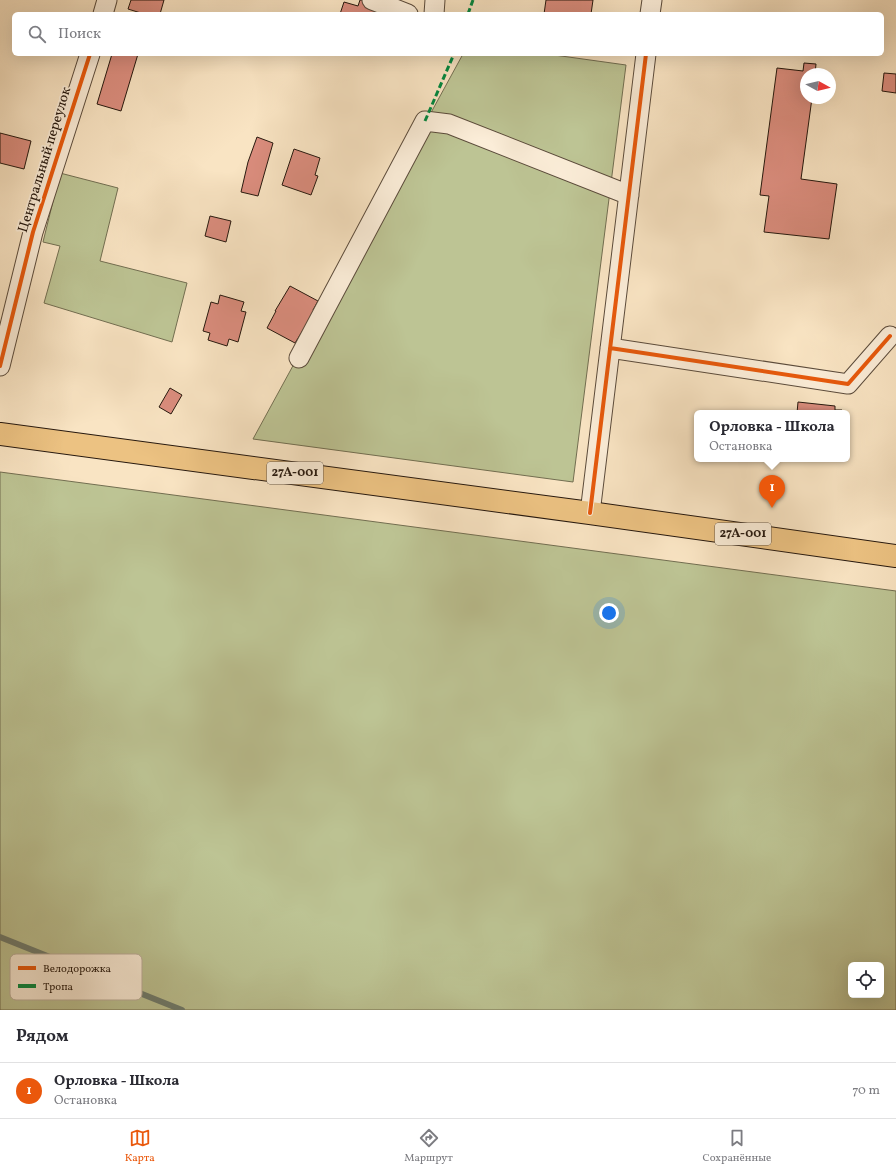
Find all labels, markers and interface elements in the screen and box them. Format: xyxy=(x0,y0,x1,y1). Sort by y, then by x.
search box xyxy=(12,12,884,56)
icon: search xyxy=(26,23,48,45)
text: Поиск xyxy=(58,24,101,45)
north arrow xyxy=(800,68,836,104)
street label: Центральный переулок xyxy=(14,84,76,235)
popup xyxy=(694,410,850,462)
text: Орловка - Школа xyxy=(709,417,835,438)
text: Остановка xyxy=(709,438,772,456)
road number: 27А-001 xyxy=(267,462,323,484)
pin: 1 xyxy=(759,475,785,508)
road number: 27А-001 xyxy=(715,523,771,545)
your location xyxy=(599,603,619,623)
legend xyxy=(10,954,142,1000)
text: Велодорожка xyxy=(43,962,112,977)
map controls xyxy=(848,962,884,998)
button: locate xyxy=(848,962,884,998)
text: Тропа xyxy=(43,980,74,995)
text: Рядом xyxy=(16,1025,69,1048)
text: Орловка - Школа xyxy=(54,1071,179,1092)
text: 1 xyxy=(26,1082,32,1100)
text: 70 m xyxy=(852,1082,880,1100)
text: Остановка xyxy=(54,1092,117,1110)
tab: Карта xyxy=(125,1127,155,1166)
tab: Маршрут xyxy=(404,1127,453,1166)
tab: Сохранённые xyxy=(703,1127,771,1166)

